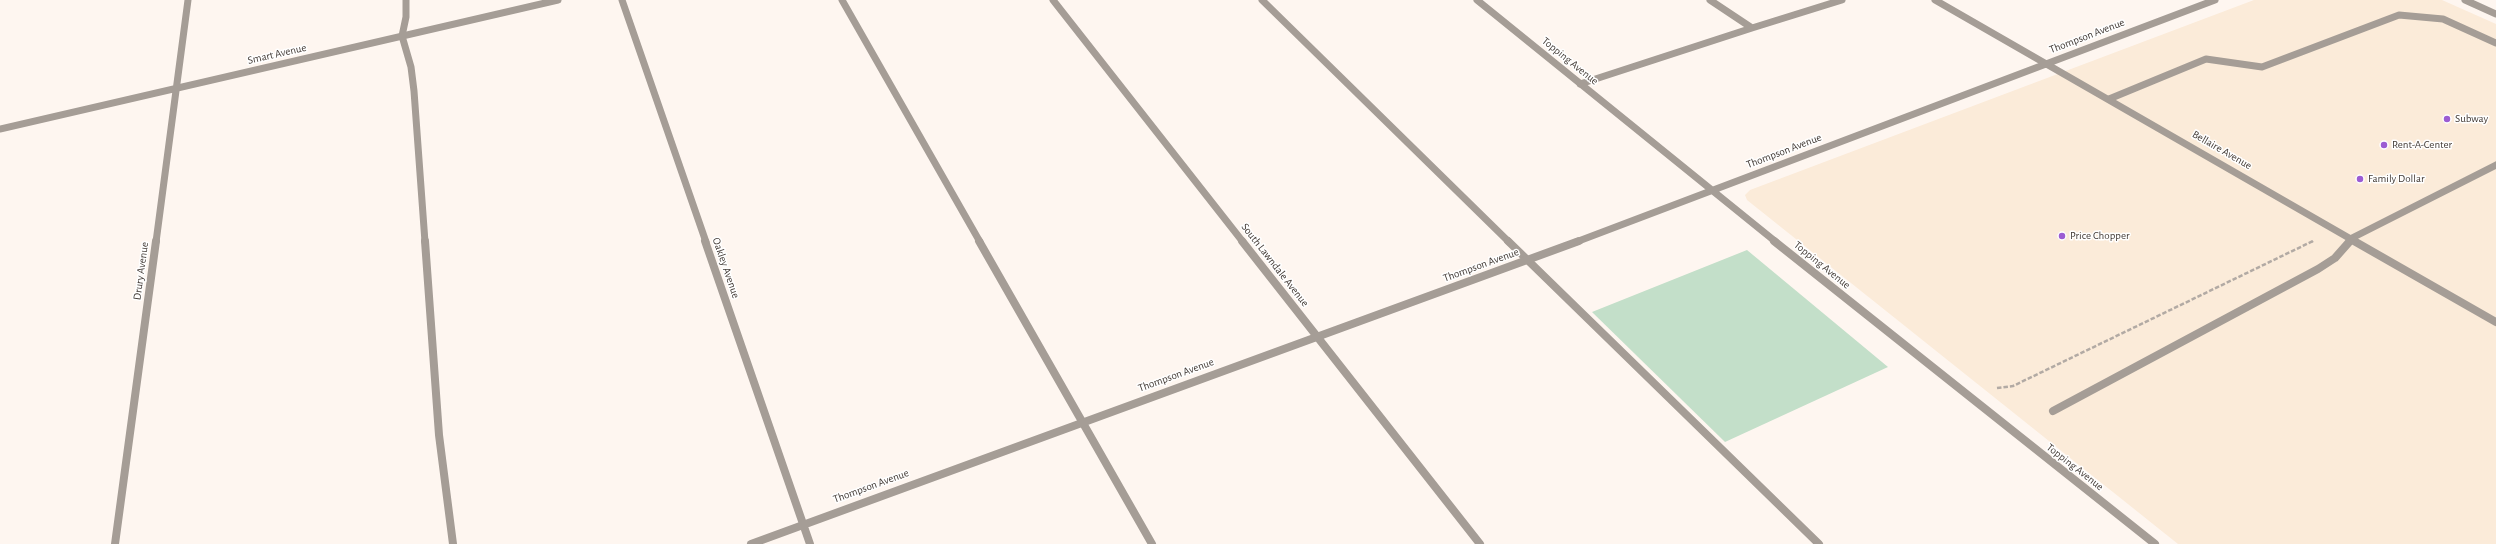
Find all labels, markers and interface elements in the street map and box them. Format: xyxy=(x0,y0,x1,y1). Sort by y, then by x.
street label: Thompson Avenue xyxy=(2047,16,2127,56)
street label: Topping Avenue xyxy=(1539,34,1601,88)
street label: Smart Avenue xyxy=(246,41,308,67)
place label: Subway xyxy=(2455,112,2488,126)
marker: Subway xyxy=(2442,114,2452,124)
street label: Bellaire Avenue xyxy=(2190,128,2254,172)
street label: Thompson Avenue xyxy=(1744,131,1824,171)
place label: Rent-A-Center xyxy=(2392,138,2452,152)
marker: Rent-A-Center xyxy=(2379,140,2389,150)
place label: Family Dollar xyxy=(2368,172,2425,186)
marker: Family Dollar xyxy=(2355,174,2365,184)
street label: South Lawndale Avenue xyxy=(1238,221,1312,309)
place label: Price Chopper xyxy=(2070,229,2130,243)
marker: Price Chopper xyxy=(2057,231,2067,241)
street label: Oakley Avenue xyxy=(709,236,743,300)
street label: Topping Avenue xyxy=(1791,238,1853,292)
street label: Drury Avenue xyxy=(130,241,152,301)
street label: Thompson Avenue xyxy=(1441,245,1521,285)
street label: Thompson Avenue xyxy=(1136,355,1216,395)
street label: Topping Avenue xyxy=(2044,441,2106,493)
street label: Thompson Avenue xyxy=(831,466,911,506)

